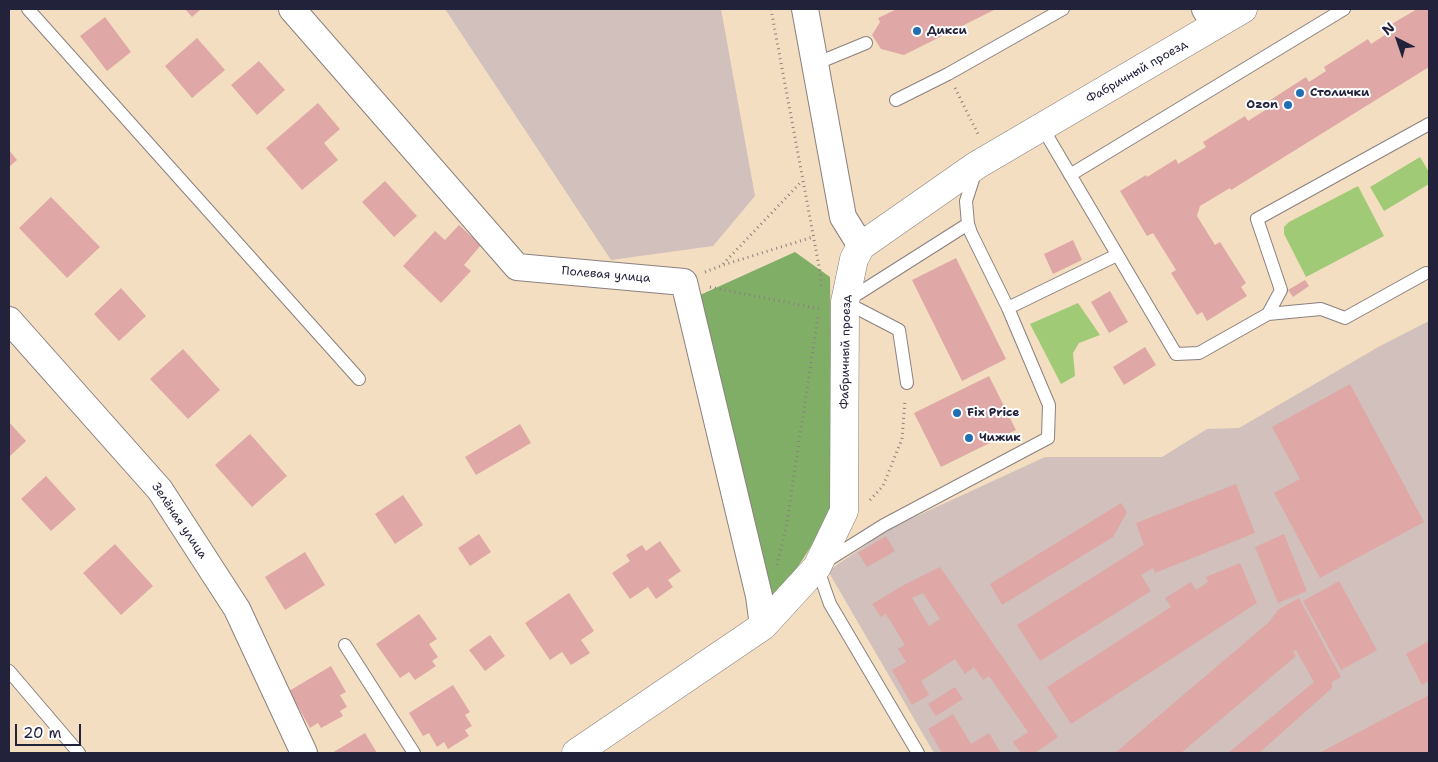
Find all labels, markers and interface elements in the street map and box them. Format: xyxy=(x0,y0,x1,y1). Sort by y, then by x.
north arrow xyxy=(1373,15,1423,65)
text: N xyxy=(1378,18,1398,39)
place label: Дикси xyxy=(927,24,967,38)
marker: Дикси xyxy=(911,25,923,37)
street label: Фабричный проезд xyxy=(1084,37,1190,107)
place label: Столички xyxy=(1310,86,1369,100)
marker: Столички xyxy=(1294,87,1306,99)
place label: Ozon xyxy=(1246,98,1278,112)
marker: Ozon xyxy=(1282,99,1294,111)
street label: Полевая улица xyxy=(561,264,651,286)
street label: Фабричный проезд xyxy=(838,295,854,409)
place label: Fix Price xyxy=(967,406,1020,420)
marker: Fix Price xyxy=(951,407,963,419)
place label: Чижик xyxy=(979,431,1021,445)
marker: Чижик xyxy=(963,432,975,444)
street label: Зелёная улица xyxy=(148,480,210,562)
scale bar xyxy=(18,714,84,746)
text: 20 m xyxy=(23,723,62,743)

